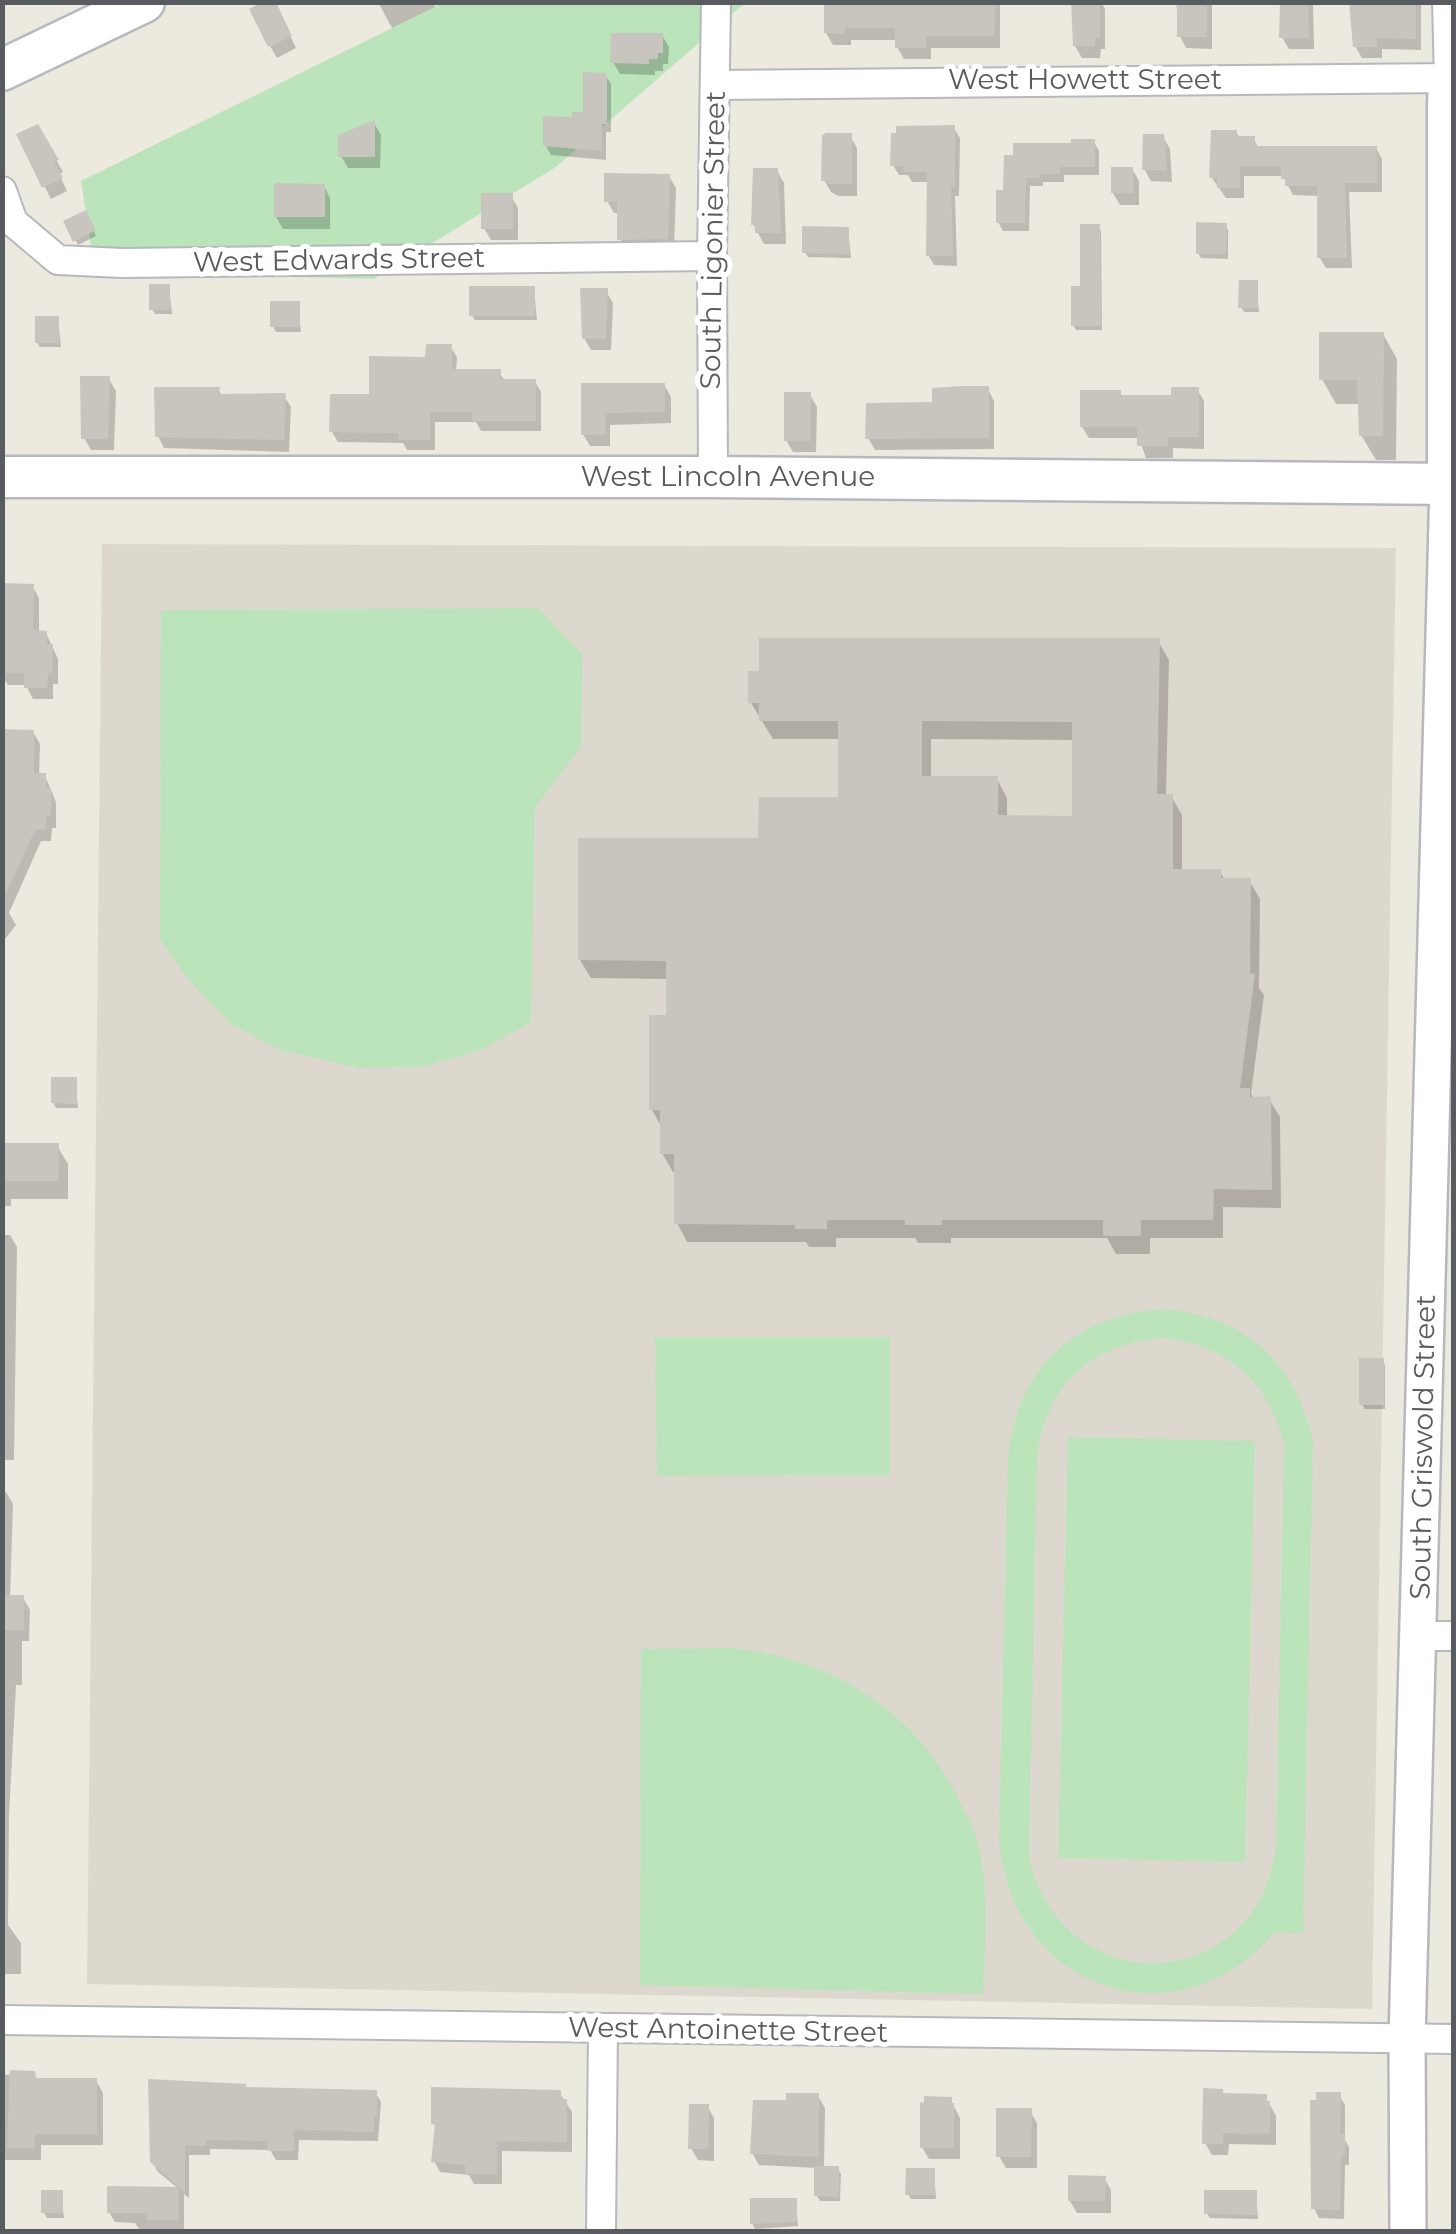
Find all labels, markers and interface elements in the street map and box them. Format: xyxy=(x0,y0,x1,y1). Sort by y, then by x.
street label: West Howett Street xyxy=(948,64,1222,98)
street label: South Ligonier Street xyxy=(695,90,733,390)
street label: West Edwards Street xyxy=(193,242,485,280)
street label: West Lincoln Avenue xyxy=(581,461,875,495)
street label: South Griswold Street xyxy=(1405,1294,1443,1600)
street label: West Antoinette Street xyxy=(568,2011,888,2051)

